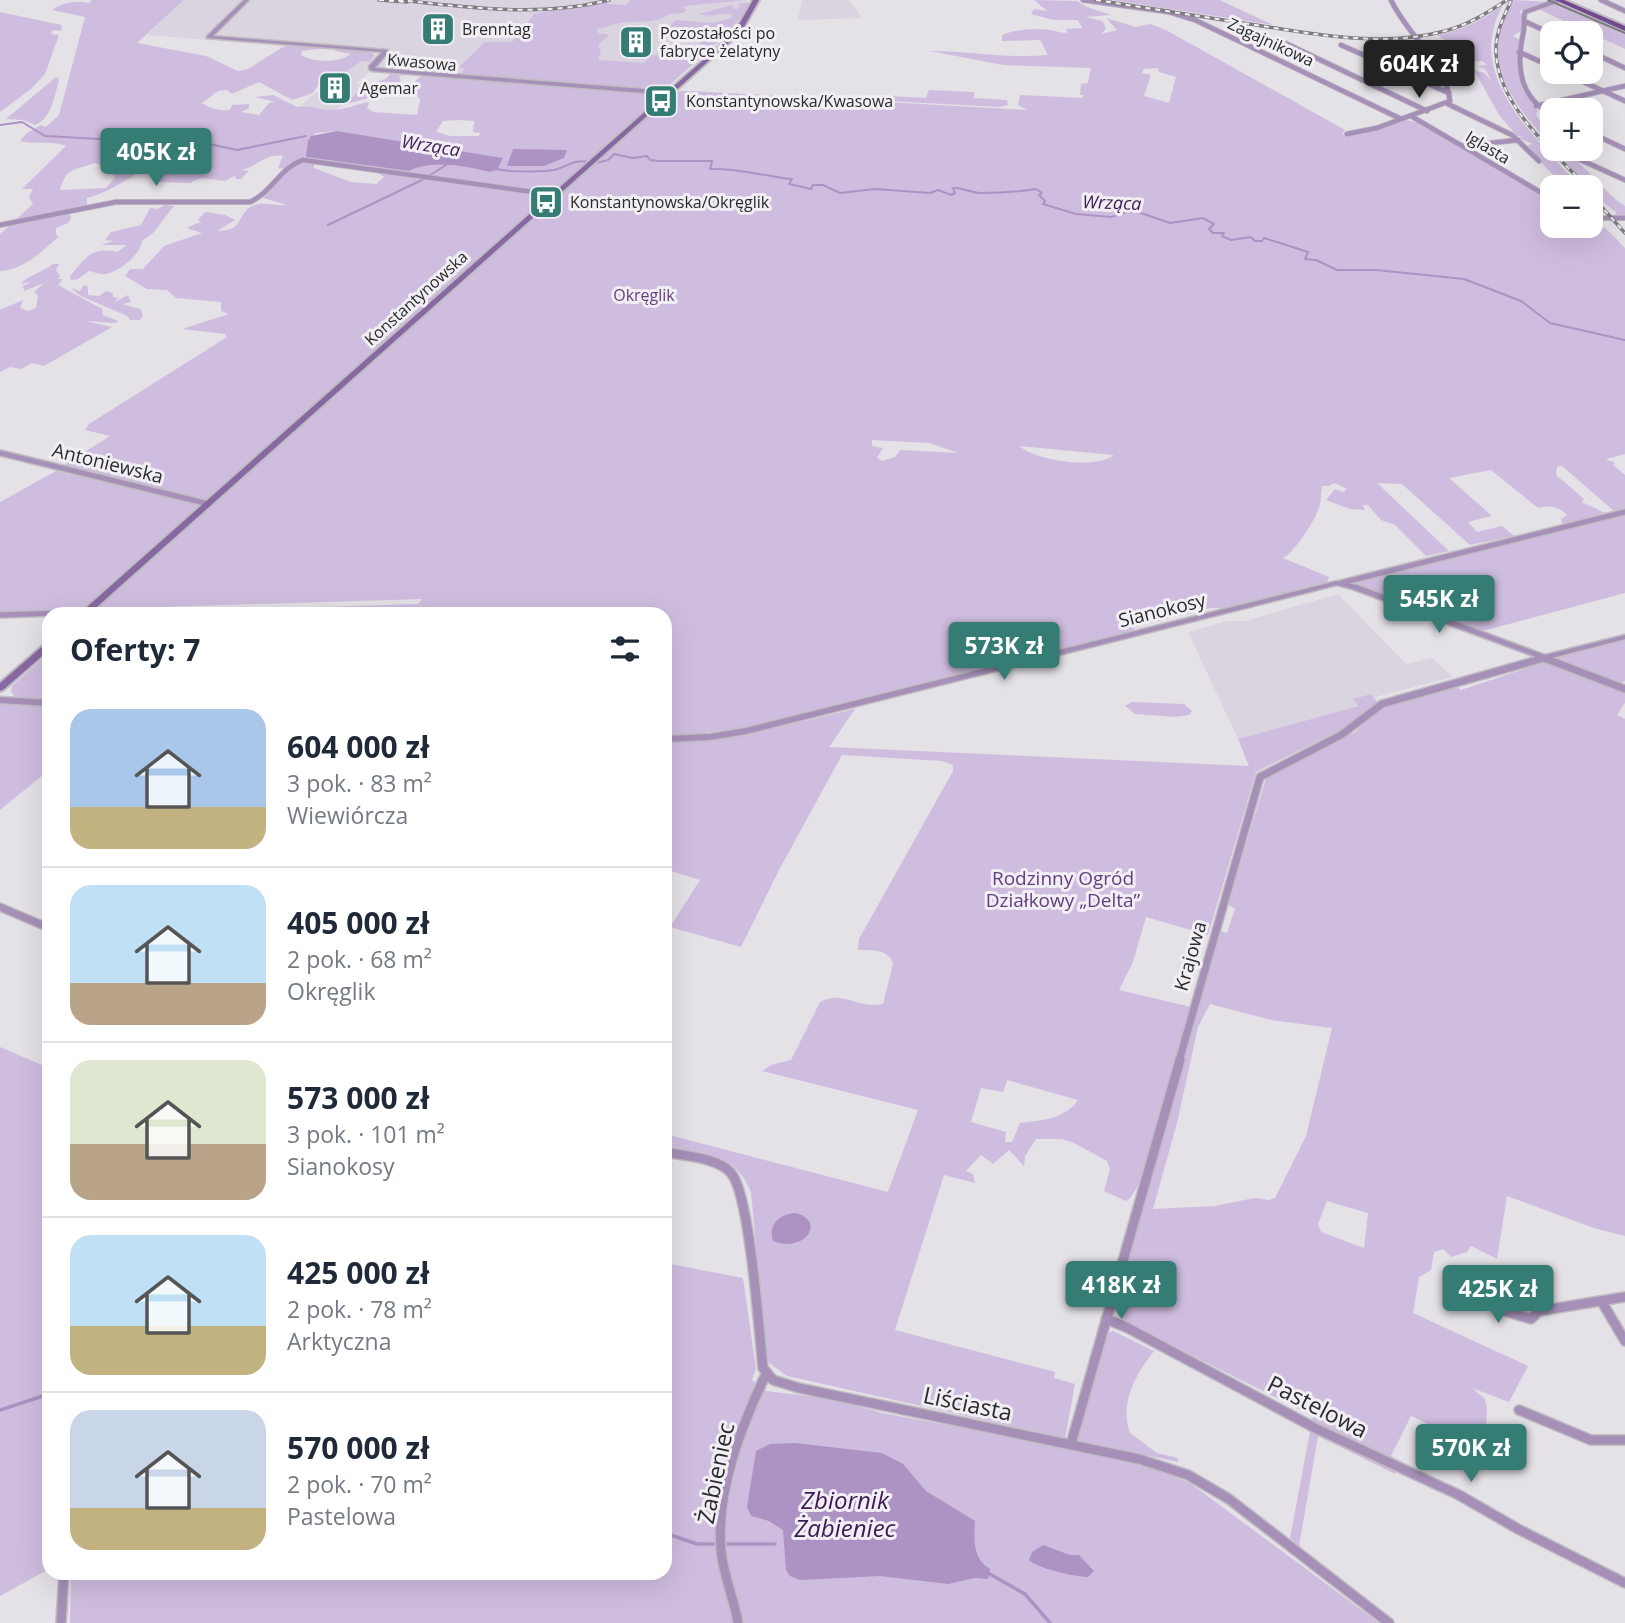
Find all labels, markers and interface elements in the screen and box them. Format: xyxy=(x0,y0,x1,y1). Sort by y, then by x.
building icon: Brenntag xyxy=(419,10,457,48)
street label: Zagajnikowa xyxy=(1224,12,1318,72)
place label: Brenntag xyxy=(462,18,531,40)
map controls xyxy=(1540,21,1603,238)
button: locate xyxy=(1540,21,1603,84)
place label: Pozostałości po fabryce żelatyny xyxy=(660,22,781,62)
building icon: Pozostałości po fabryce żelatyny xyxy=(617,23,655,61)
pin: 604K zł xyxy=(1354,41,1484,100)
text: 604K zł xyxy=(1380,47,1458,79)
street label: Kwasowa xyxy=(386,48,458,76)
building icon: Agemar xyxy=(316,69,354,107)
place label: Agemar xyxy=(360,77,418,99)
bus stop icon: Konstantynowska/Kwasowa xyxy=(642,82,680,120)
place label: Konstantynowska/Kwasowa xyxy=(686,90,893,112)
button: + xyxy=(1540,98,1603,161)
street label: Iglasta xyxy=(1462,125,1514,169)
pin: 405K zł xyxy=(91,128,221,188)
water label: Wrząca xyxy=(400,129,462,161)
text: 405K zł xyxy=(117,135,195,167)
button: − xyxy=(1540,175,1603,238)
bus stop icon: Konstantynowska/Okręglik xyxy=(527,183,565,221)
water label: Wrząca xyxy=(1082,189,1142,215)
place label: Konstantynowska/Okręglik xyxy=(570,191,770,213)
street label: Konstantynowska xyxy=(360,246,472,350)
park label: Okręglik xyxy=(613,284,675,306)
street label: Antoniewska xyxy=(50,437,166,489)
pin: 545K zł xyxy=(1374,576,1504,635)
text: 545K zł xyxy=(1400,582,1478,614)
street label: Sianokosy xyxy=(1116,587,1209,633)
pin: 573K zł xyxy=(939,622,1069,682)
text: Oferty: 7 xyxy=(70,629,200,670)
text: 573K zł xyxy=(965,629,1043,661)
icon: filters xyxy=(606,630,644,668)
text: 604 000 zł xyxy=(287,726,429,767)
icon: home xyxy=(126,737,210,821)
text: 3 pok. · 83 m² xyxy=(287,767,432,799)
text: Wiewiórcza xyxy=(287,799,408,831)
park label: Rodzinny Ogród Działkowy „Delta” xyxy=(986,865,1141,913)
text: 405 000 zł xyxy=(287,902,429,943)
icon: home xyxy=(126,913,210,997)
street label: Krajowa xyxy=(1168,918,1212,994)
text: 2 pok. · 68 m² xyxy=(287,943,432,975)
text: Okręglik xyxy=(287,975,375,1007)
text: 573 000 zł xyxy=(287,1077,429,1118)
icon: home xyxy=(126,1088,210,1172)
text: 3 pok. · 101 m² xyxy=(287,1118,445,1150)
text: Sianokosy xyxy=(287,1150,395,1182)
text: 425 000 zł xyxy=(287,1252,429,1293)
pin: 418K zł xyxy=(1056,1262,1186,1321)
icon: home xyxy=(126,1263,210,1347)
pin: 425K zł xyxy=(1433,1266,1563,1325)
text: 418K zł xyxy=(1082,1268,1160,1300)
text: 425K zł xyxy=(1459,1272,1537,1304)
text: 2 pok. · 78 m² xyxy=(287,1293,432,1325)
text: Arktyczna xyxy=(287,1325,391,1357)
street label: Pastelowa xyxy=(1262,1367,1374,1445)
street label: Liściasta xyxy=(920,1378,1016,1428)
street label: Żabieniec xyxy=(689,1419,741,1527)
pin: 570K zł xyxy=(1406,1424,1536,1484)
text: 570 000 zł xyxy=(287,1427,429,1468)
text: 570K zł xyxy=(1432,1431,1510,1463)
icon: home xyxy=(126,1438,210,1522)
text: 2 pok. · 70 m² xyxy=(287,1468,432,1500)
water label: Zbiornik Żabieniec xyxy=(794,1483,897,1544)
text: Pastelowa xyxy=(287,1500,396,1532)

